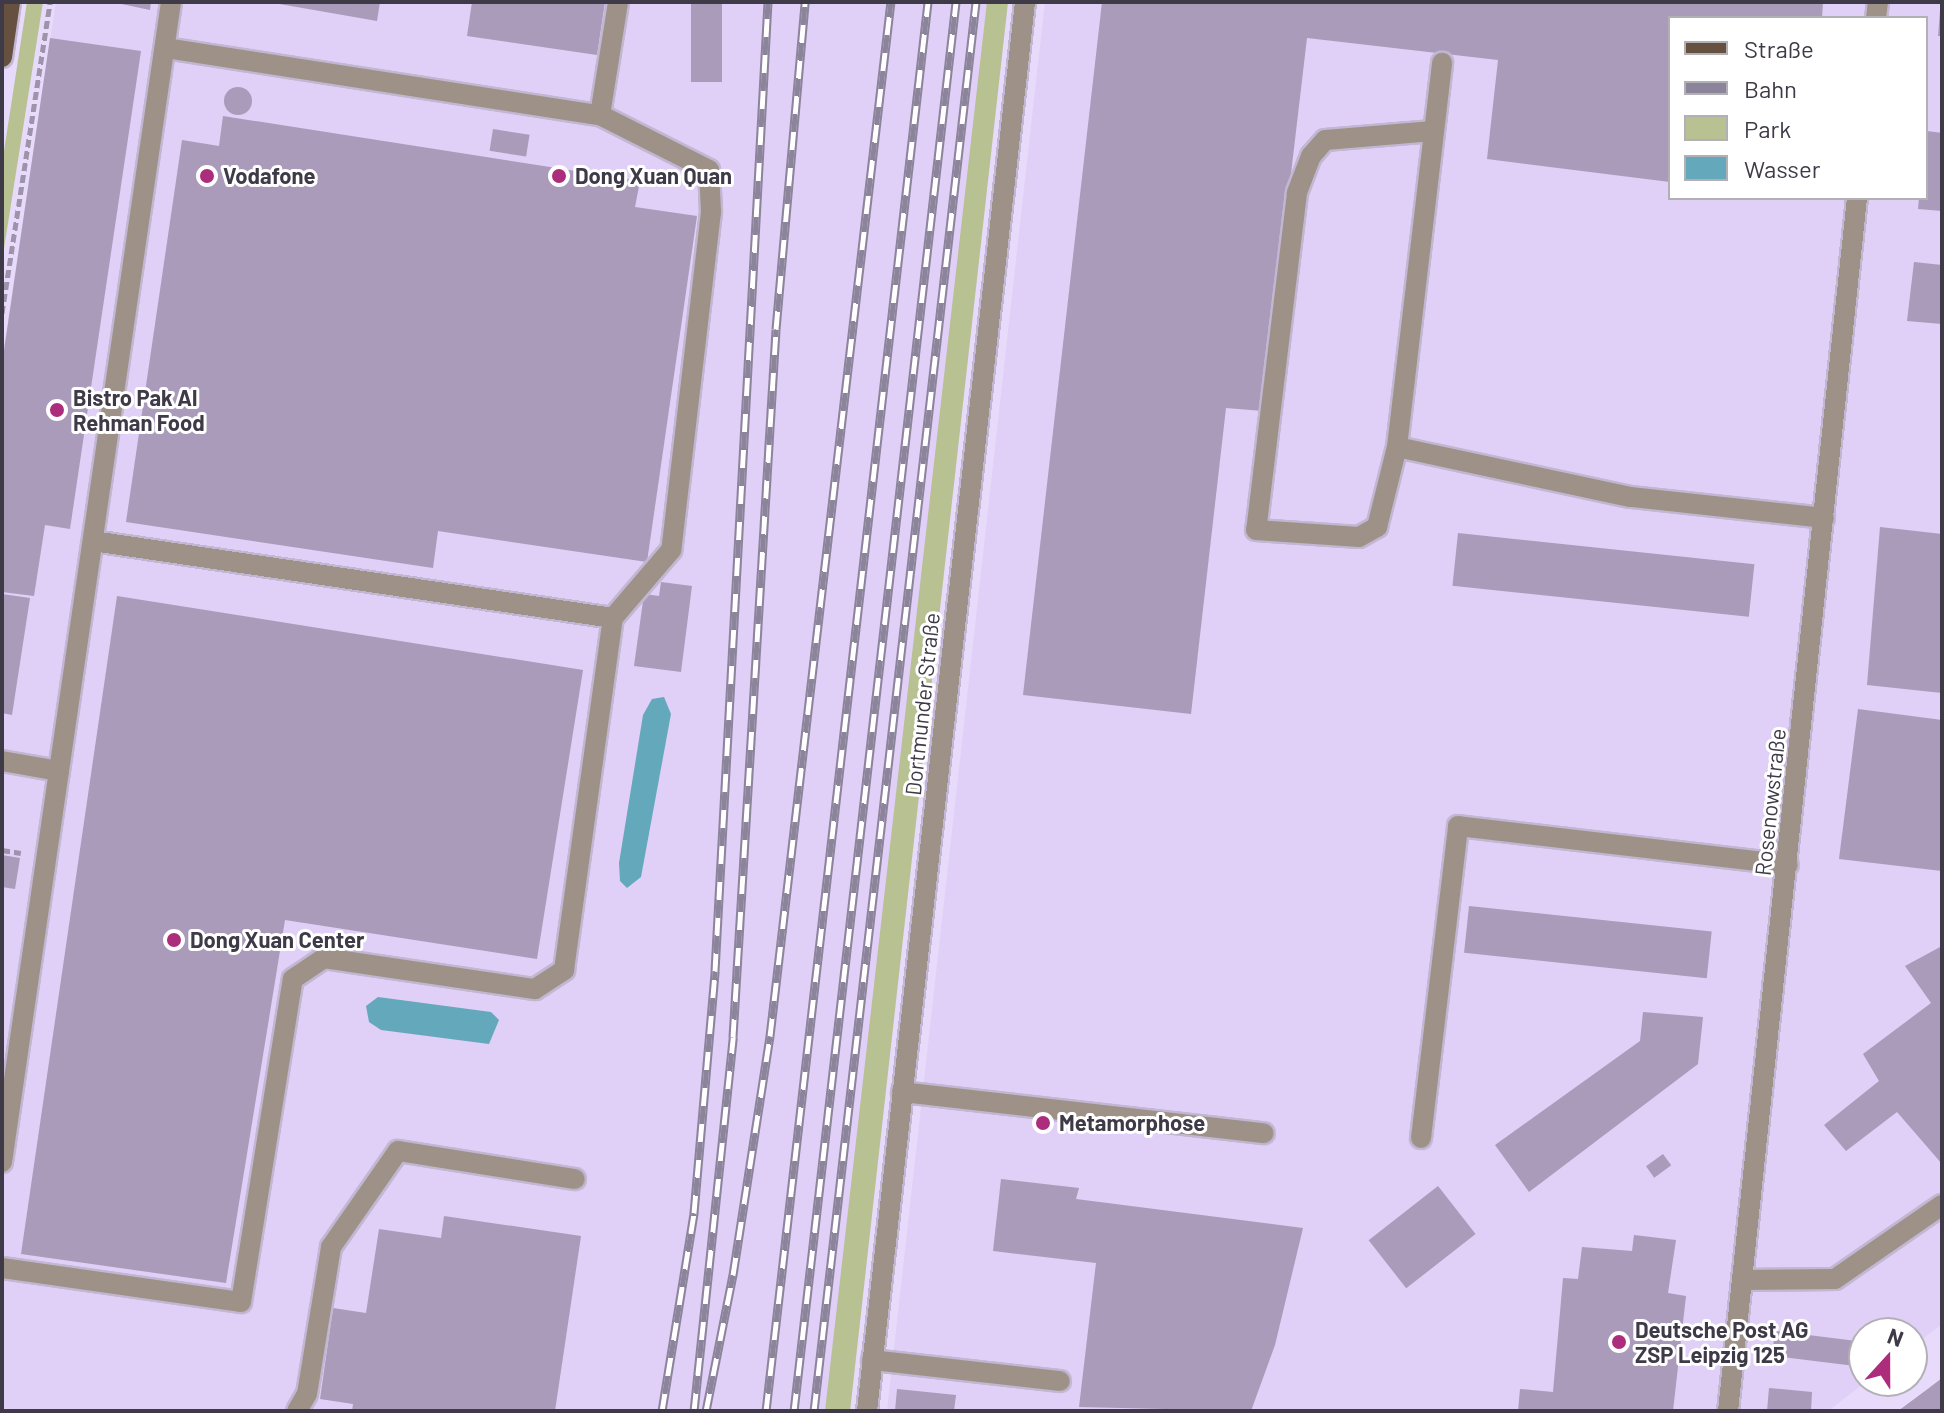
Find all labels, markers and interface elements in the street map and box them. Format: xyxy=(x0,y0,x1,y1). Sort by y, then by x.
legend xyxy=(1668,16,1928,200)
text: Straße xyxy=(1744,34,1814,63)
text: Bahn xyxy=(1744,74,1797,103)
text: Park xyxy=(1744,114,1791,143)
text: Wasser xyxy=(1744,154,1820,183)
place label: Vodafone xyxy=(223,163,315,189)
place label: Dong Xuan Quan xyxy=(575,163,732,189)
marker: Vodafone xyxy=(198,167,216,185)
marker: Dong Xuan Quan xyxy=(550,167,568,185)
place label: Bistro Pak Al Rehman Food xyxy=(73,384,205,436)
marker: Bistro Pak Al Rehman Food xyxy=(48,401,66,419)
street label: Dortmunder Straße xyxy=(899,611,945,797)
street label: Rosenowstraße xyxy=(1749,727,1791,877)
place label: Dong Xuan Center xyxy=(190,927,364,953)
marker: Dong Xuan Center xyxy=(165,931,183,949)
place label: Metamorphose xyxy=(1059,1110,1205,1136)
marker: Metamorphose xyxy=(1034,1114,1052,1132)
place label: Deutsche Post AG ZSP Leipzig 125 xyxy=(1635,1316,1808,1368)
north arrow xyxy=(1848,1317,1928,1397)
text: N xyxy=(1884,1322,1907,1351)
marker: Deutsche Post AG ZSP Leipzig 125 xyxy=(1610,1333,1628,1351)

